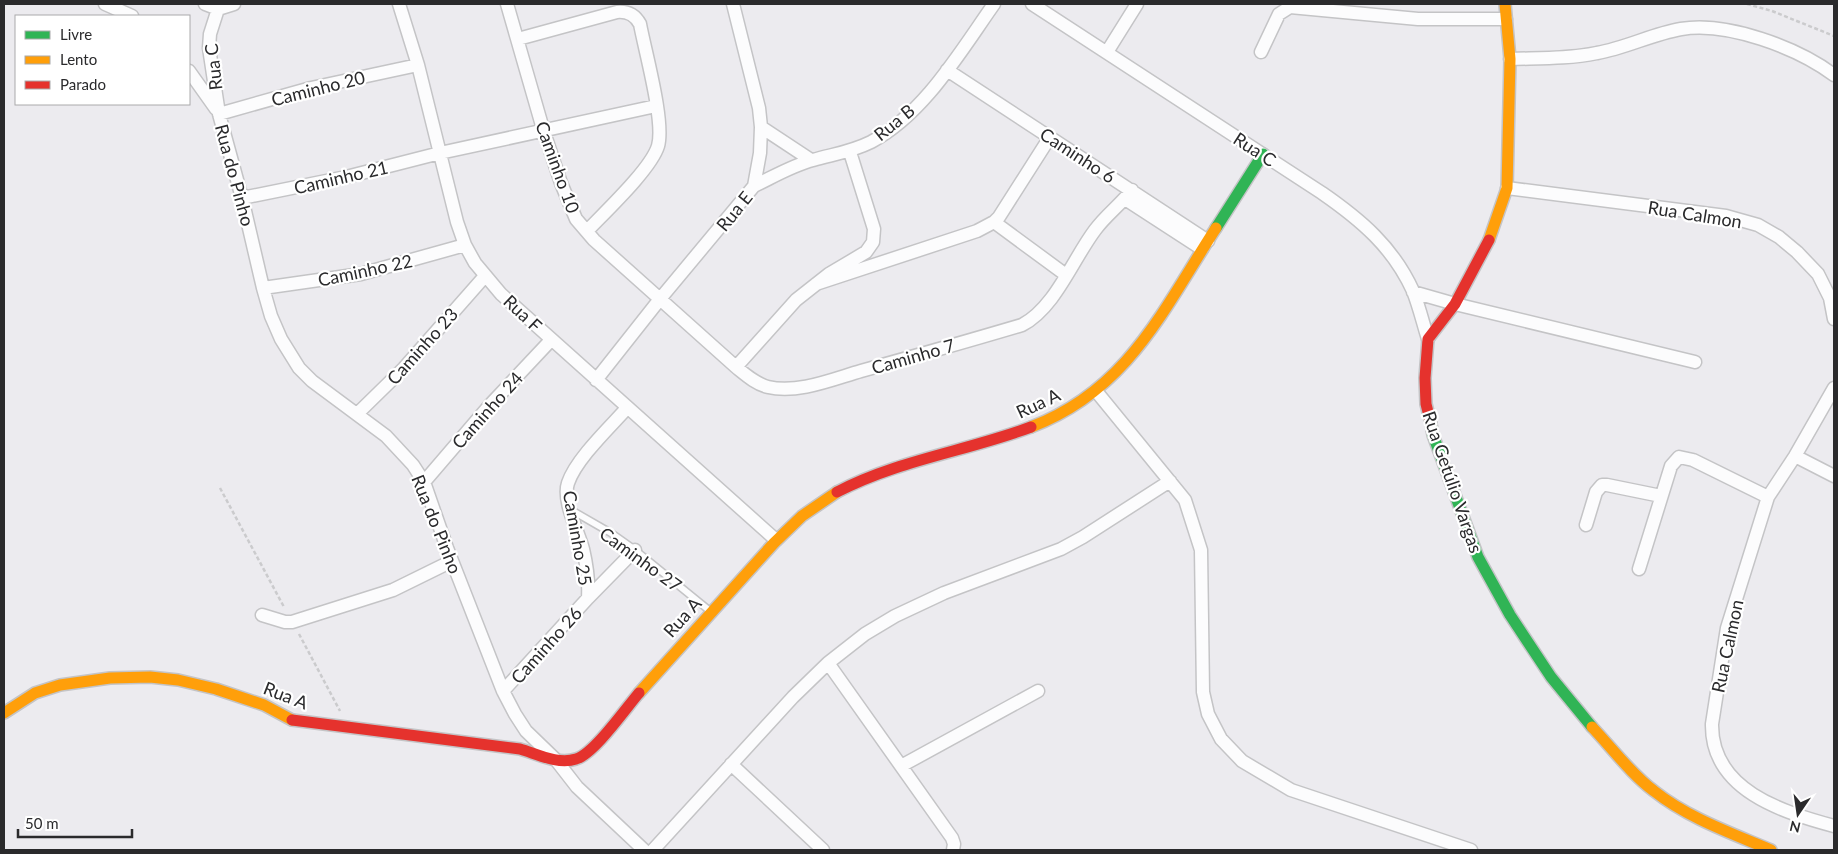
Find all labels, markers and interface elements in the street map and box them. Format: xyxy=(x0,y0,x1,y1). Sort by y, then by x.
legend xyxy=(15,15,190,105)
text: Livre xyxy=(60,25,92,43)
street label: Rua C xyxy=(200,43,226,91)
text: Lento xyxy=(60,50,97,68)
street label: Caminho 20 xyxy=(269,66,367,110)
text: Parado xyxy=(60,75,106,93)
street label: Rua B xyxy=(869,99,919,145)
street label: Caminho 10 xyxy=(531,118,585,216)
street label: Rua do Pinho xyxy=(211,122,259,228)
street label: Caminho 6 xyxy=(1036,123,1120,187)
street label: Rua C xyxy=(1229,127,1281,171)
street label: Caminho 21 xyxy=(292,155,390,199)
street label: Rua E xyxy=(711,187,757,235)
street label: Rua Calmon xyxy=(1646,196,1744,232)
street label: Caminho 22 xyxy=(316,249,414,291)
street label: Rua F xyxy=(499,290,547,336)
street label: Caminho 23 xyxy=(382,303,462,389)
street label: Caminho 7 xyxy=(869,334,957,378)
street label: Caminho 24 xyxy=(447,367,527,453)
street label: Rua A xyxy=(1012,383,1064,423)
street label: Rua Getúlio Vargas xyxy=(1418,408,1488,556)
street label: Rua do Pinho xyxy=(407,471,467,577)
street label: Caminho 25 xyxy=(559,489,597,587)
street label: Caminho 27 xyxy=(596,522,686,596)
street label: Rua A xyxy=(658,592,706,641)
street label: Rua Calmon xyxy=(1706,597,1748,695)
street label: Caminho 26 xyxy=(506,602,586,688)
street label: Rua A xyxy=(261,676,312,714)
north arrow xyxy=(1773,789,1823,839)
scale bar xyxy=(18,806,131,838)
text: 50 m xyxy=(25,814,59,832)
text: N xyxy=(1788,818,1802,837)

